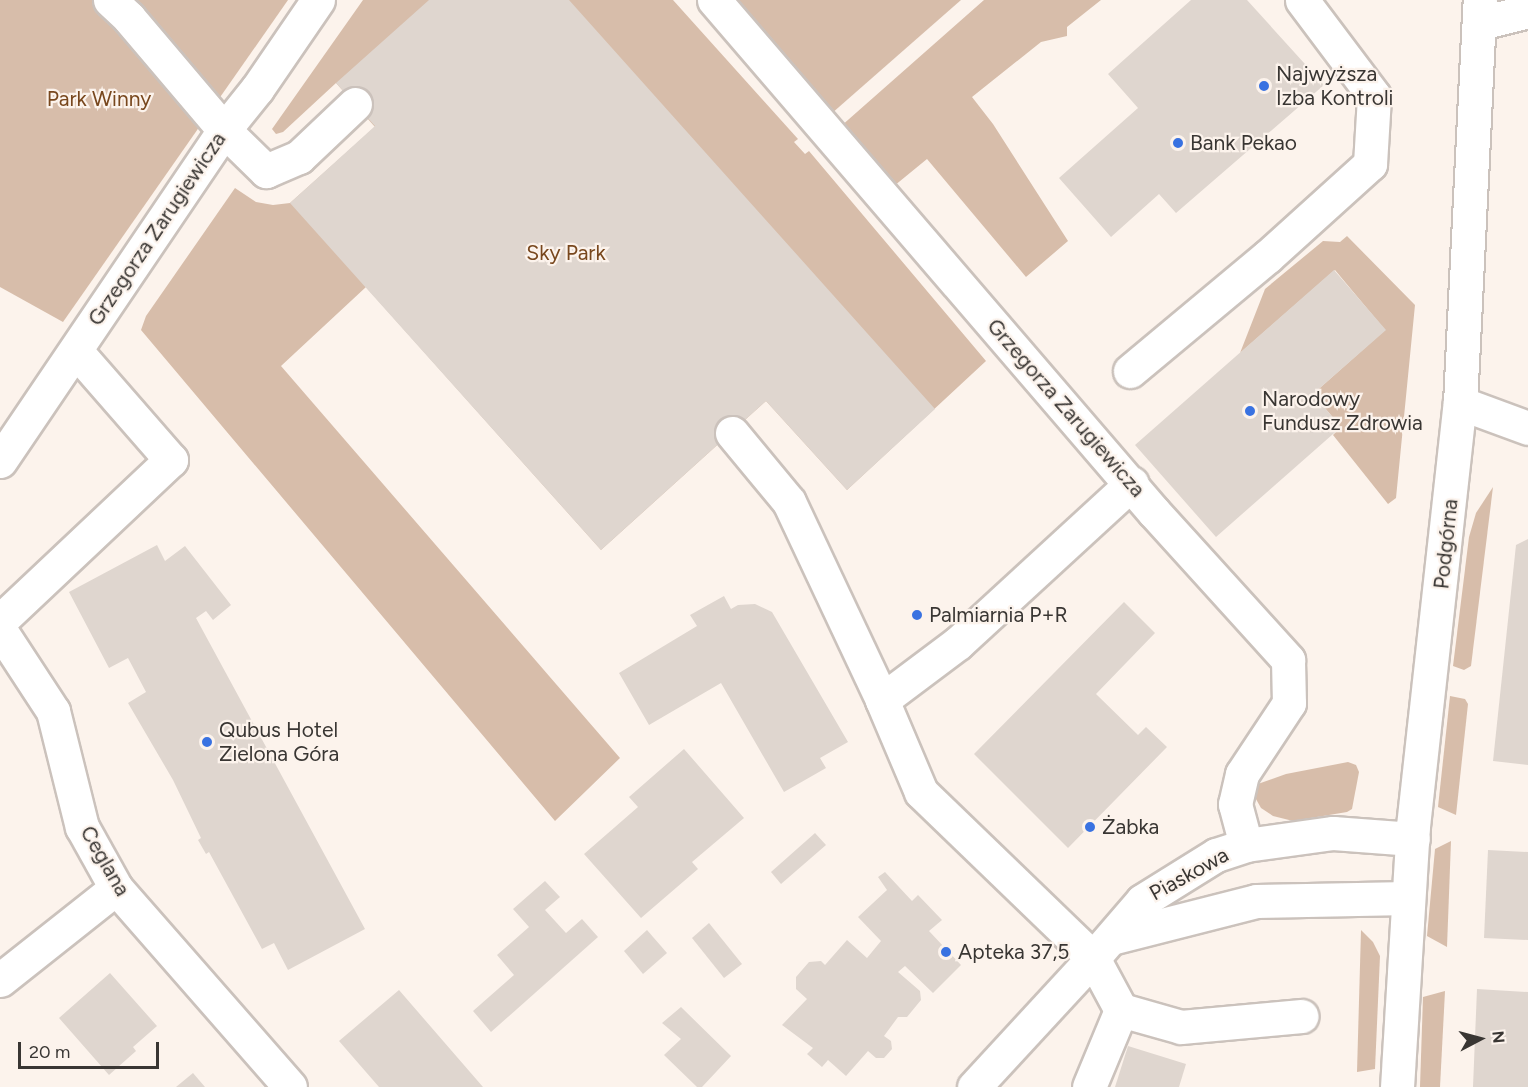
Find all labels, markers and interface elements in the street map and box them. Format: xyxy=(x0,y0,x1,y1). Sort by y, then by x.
place label: Najwyższa Izba Kontroli xyxy=(1276,61,1393,111)
marker: Najwyższa Izba Kontroli xyxy=(1257,79,1271,93)
park label: Park Winny xyxy=(47,86,151,112)
street label: Grzegorza Zarugiewicza xyxy=(83,128,231,330)
place label: Bank Pekao xyxy=(1190,130,1297,156)
marker: Bank Pekao xyxy=(1171,136,1185,150)
park label: Sky Park xyxy=(526,240,606,266)
street label: Grzegorza Zarugiewicza xyxy=(982,314,1150,502)
place label: Narodowy Fundusz Zdrowia xyxy=(1262,386,1423,436)
marker: Narodowy Fundusz Zdrowia xyxy=(1243,404,1257,418)
street label: Podgórna xyxy=(1429,498,1463,590)
place label: Palmiarnia P+R xyxy=(929,602,1068,628)
marker: Palmiarnia P+R xyxy=(910,608,924,622)
place label: Qubus Hotel Zielona Góra xyxy=(219,717,339,767)
marker: Qubus Hotel Zielona Góra xyxy=(200,735,214,749)
place label: Żabka xyxy=(1102,814,1159,840)
marker: Żabka xyxy=(1083,820,1097,834)
street label: Ceglana xyxy=(75,821,135,901)
street label: Piaskowa xyxy=(1145,842,1233,906)
place label: Apteka 37,5 xyxy=(958,939,1069,965)
marker: Apteka 37,5 xyxy=(939,945,953,959)
north arrow xyxy=(1450,1009,1510,1069)
scale bar xyxy=(21,1030,162,1068)
text: N xyxy=(1488,1030,1508,1044)
text: 20 m xyxy=(29,1041,70,1063)

